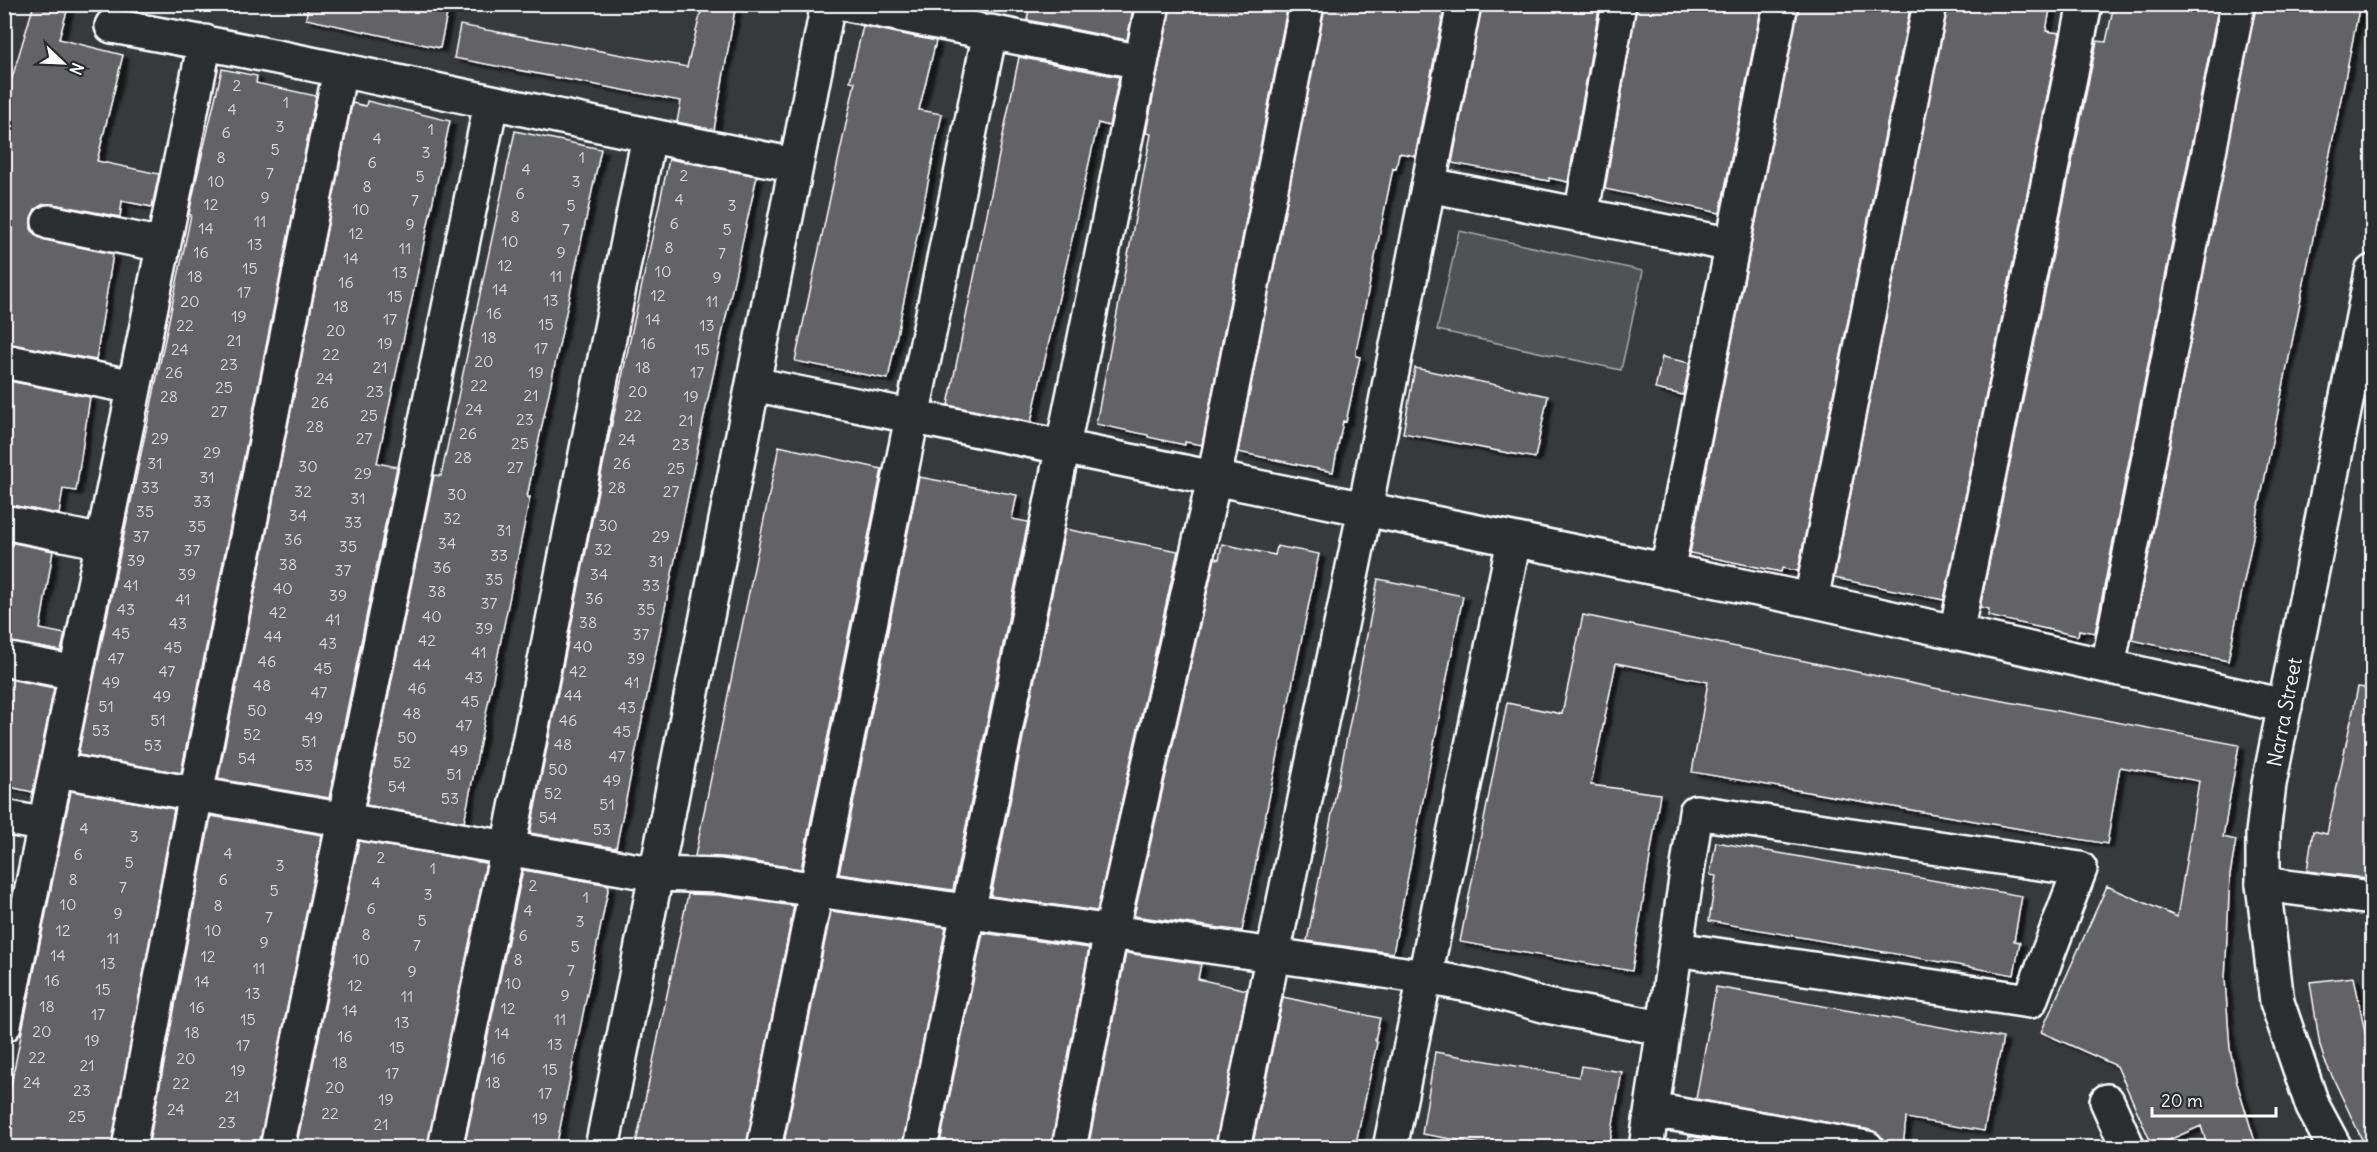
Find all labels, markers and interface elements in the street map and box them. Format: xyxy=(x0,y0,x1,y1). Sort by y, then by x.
north arrow xyxy=(33,33,93,93)
text: N xyxy=(65,60,88,78)
house number: 2 xyxy=(233,75,242,95)
house number: 1 xyxy=(283,92,289,112)
house number: 4 xyxy=(227,99,237,119)
house number: 3 xyxy=(275,116,285,136)
house number: 1 xyxy=(428,119,434,139)
house number: 6 xyxy=(221,122,231,142)
house number: 4 xyxy=(372,128,382,148)
house number: 5 xyxy=(270,139,280,159)
house number: 3 xyxy=(421,142,431,162)
house number: 8 xyxy=(216,147,226,167)
house number: 1 xyxy=(579,147,585,167)
house number: 6 xyxy=(367,152,377,172)
house number: 4 xyxy=(521,159,531,179)
house number: 7 xyxy=(266,163,274,183)
house number: 2 xyxy=(680,165,689,185)
house number: 5 xyxy=(415,166,425,186)
house number: 10 xyxy=(208,171,224,191)
house number: 3 xyxy=(571,171,581,191)
house number: 8 xyxy=(362,176,372,196)
house number: 6 xyxy=(515,183,525,203)
house number: 9 xyxy=(260,187,270,207)
house number: 4 xyxy=(674,189,684,209)
house number: 7 xyxy=(411,190,419,210)
house number: 12 xyxy=(203,194,219,214)
house number: 5 xyxy=(566,195,576,215)
house number: 3 xyxy=(727,195,737,215)
house number: 10 xyxy=(353,199,369,219)
house number: 8 xyxy=(510,206,520,226)
house number: 11 xyxy=(254,211,266,231)
house number: 6 xyxy=(669,213,679,233)
house number: 9 xyxy=(405,214,415,234)
house number: 14 xyxy=(198,218,214,238)
house number: 7 xyxy=(562,219,570,239)
house number: 5 xyxy=(722,219,732,239)
house number: 12 xyxy=(348,223,364,243)
house number: 10 xyxy=(502,231,518,251)
house number: 13 xyxy=(247,234,263,254)
house number: 8 xyxy=(664,237,674,257)
house number: 11 xyxy=(399,238,411,258)
house number: 16 xyxy=(193,242,209,262)
house number: 9 xyxy=(556,242,566,262)
house number: 7 xyxy=(718,243,726,263)
house number: 14 xyxy=(343,248,359,268)
house number: 12 xyxy=(497,255,513,275)
house number: 15 xyxy=(242,258,258,278)
house number: 10 xyxy=(655,261,671,281)
house number: 13 xyxy=(392,262,408,282)
house number: 18 xyxy=(187,266,203,286)
house number: 11 xyxy=(550,266,562,286)
house number: 9 xyxy=(712,267,722,287)
house number: 16 xyxy=(338,272,354,292)
house number: 14 xyxy=(492,279,508,299)
house number: 17 xyxy=(237,282,251,302)
house number: 12 xyxy=(650,285,666,305)
house number: 15 xyxy=(387,286,403,306)
house number: 13 xyxy=(543,290,559,310)
house number: 20 xyxy=(180,291,200,311)
house number: 11 xyxy=(706,291,718,311)
house number: 18 xyxy=(333,296,349,316)
house number: 16 xyxy=(486,303,502,323)
house number: 19 xyxy=(231,306,247,326)
house number: 17 xyxy=(383,309,397,329)
house number: 14 xyxy=(645,309,661,329)
house number: 15 xyxy=(538,314,554,334)
house number: 22 xyxy=(176,315,194,335)
house number: 13 xyxy=(699,315,715,335)
house number: 20 xyxy=(326,320,346,340)
house number: 18 xyxy=(481,327,497,347)
house number: 21 xyxy=(226,330,242,350)
house number: 19 xyxy=(377,333,393,353)
house number: 16 xyxy=(640,333,656,353)
house number: 17 xyxy=(534,338,548,358)
house number: 24 xyxy=(171,339,189,359)
house number: 15 xyxy=(694,339,710,359)
house number: 22 xyxy=(322,344,340,364)
house number: 20 xyxy=(474,351,494,371)
house number: 23 xyxy=(220,354,238,374)
house number: 21 xyxy=(372,357,388,377)
house number: 18 xyxy=(635,357,651,377)
house number: 26 xyxy=(165,362,183,382)
house number: 19 xyxy=(528,362,544,382)
house number: 17 xyxy=(690,362,704,382)
house number: 24 xyxy=(316,368,334,388)
house number: 22 xyxy=(470,375,488,395)
house number: 25 xyxy=(215,377,233,397)
house number: 23 xyxy=(366,381,384,401)
house number: 20 xyxy=(628,381,648,401)
house number: 21 xyxy=(523,385,539,405)
house number: 28 xyxy=(160,386,178,406)
house number: 19 xyxy=(683,386,699,406)
house number: 26 xyxy=(311,392,329,412)
house number: 24 xyxy=(465,399,483,419)
house number: 27 xyxy=(211,401,227,421)
house number: 25 xyxy=(360,405,378,425)
house number: 22 xyxy=(624,405,642,425)
house number: 23 xyxy=(516,409,534,429)
house number: 21 xyxy=(678,410,694,430)
house number: 28 xyxy=(306,416,324,436)
house number: 26 xyxy=(459,423,477,443)
house number: 29 xyxy=(151,428,169,448)
house number: 27 xyxy=(356,428,372,448)
house number: 24 xyxy=(618,429,636,449)
house number: 25 xyxy=(511,433,529,453)
house number: 23 xyxy=(672,434,690,454)
house number: 29 xyxy=(203,442,221,462)
house number: 28 xyxy=(454,447,472,467)
house number: 31 xyxy=(147,453,163,473)
house number: 26 xyxy=(613,453,631,473)
house number: 30 xyxy=(298,456,318,476)
house number: 27 xyxy=(507,457,523,477)
house number: 25 xyxy=(667,458,685,478)
house number: 29 xyxy=(354,463,372,483)
house number: 31 xyxy=(199,467,215,487)
house number: 33 xyxy=(141,477,159,497)
house number: 28 xyxy=(608,477,626,497)
house number: 32 xyxy=(294,481,312,501)
house number: 27 xyxy=(663,481,679,501)
house number: 30 xyxy=(447,484,467,504)
house number: 31 xyxy=(350,488,366,508)
house number: 33 xyxy=(193,491,211,511)
house number: 35 xyxy=(136,501,154,521)
house number: 34 xyxy=(289,505,307,525)
house number: 32 xyxy=(443,508,461,528)
house number: 33 xyxy=(344,512,362,532)
house number: 30 xyxy=(598,515,618,535)
house number: 35 xyxy=(188,516,206,536)
house number: 31 xyxy=(496,520,512,540)
house number: 37 xyxy=(133,526,150,546)
house number: 29 xyxy=(652,526,670,546)
house number: 36 xyxy=(284,529,302,549)
house number: 34 xyxy=(438,533,456,553)
house number: 35 xyxy=(339,536,357,556)
house number: 32 xyxy=(594,539,612,559)
house number: 37 xyxy=(184,540,201,560)
house number: 33 xyxy=(490,545,508,565)
house number: 39 xyxy=(127,550,145,570)
house number: 31 xyxy=(648,551,664,571)
house number: 38 xyxy=(279,554,297,574)
house number: 36 xyxy=(433,557,451,577)
house number: 37 xyxy=(335,560,352,580)
house number: 39 xyxy=(178,564,196,584)
house number: 34 xyxy=(590,564,608,584)
house number: 35 xyxy=(485,569,503,589)
house number: 41 xyxy=(123,575,139,595)
house number: 33 xyxy=(642,575,660,595)
house number: 40 xyxy=(273,578,293,598)
house number: 38 xyxy=(428,581,446,601)
house number: 39 xyxy=(329,585,347,605)
house number: 36 xyxy=(585,588,603,608)
house number: 41 xyxy=(175,589,191,609)
house number: 37 xyxy=(481,593,498,613)
house number: 43 xyxy=(117,599,135,619)
house number: 35 xyxy=(637,599,655,619)
house number: 42 xyxy=(269,602,287,622)
house number: 40 xyxy=(422,606,442,626)
house number: 41 xyxy=(325,609,341,629)
house number: 38 xyxy=(579,612,597,632)
house number: 43 xyxy=(169,613,187,633)
house number: 39 xyxy=(475,618,493,638)
house number: 45 xyxy=(112,623,130,643)
house number: 37 xyxy=(633,624,650,644)
house number: 44 xyxy=(264,626,282,646)
house number: 42 xyxy=(418,630,436,650)
house number: 43 xyxy=(319,633,337,653)
house number: 40 xyxy=(573,636,593,656)
house number: 45 xyxy=(164,637,182,657)
house number: 41 xyxy=(471,642,487,662)
house number: 47 xyxy=(108,648,125,668)
house number: 39 xyxy=(627,648,645,668)
house number: 46 xyxy=(258,651,276,671)
house number: 44 xyxy=(413,654,431,674)
street label: Narra Street xyxy=(2261,655,2307,769)
house number: 45 xyxy=(314,658,332,678)
house number: 47 xyxy=(159,661,176,681)
house number: 42 xyxy=(569,661,587,681)
house number: 43 xyxy=(465,667,483,687)
house number: 49 xyxy=(102,672,120,692)
house number: 41 xyxy=(624,672,640,692)
house number: 48 xyxy=(253,675,271,695)
house number: 46 xyxy=(408,678,426,698)
house number: 47 xyxy=(311,682,328,702)
house number: 44 xyxy=(564,685,582,705)
house number: 49 xyxy=(153,686,171,706)
house number: 45 xyxy=(461,691,479,711)
house number: 51 xyxy=(98,696,114,716)
house number: 43 xyxy=(618,697,636,717)
house number: 50 xyxy=(247,700,267,720)
house number: 48 xyxy=(403,703,421,723)
house number: 49 xyxy=(305,707,323,727)
house number: 51 xyxy=(150,710,166,730)
house number: 46 xyxy=(559,710,577,730)
house number: 47 xyxy=(456,715,473,735)
house number: 53 xyxy=(92,720,110,740)
house number: 45 xyxy=(613,721,631,741)
house number: 52 xyxy=(243,724,261,744)
house number: 50 xyxy=(397,727,417,747)
house number: 51 xyxy=(301,731,317,751)
house number: 48 xyxy=(554,734,572,754)
house number: 53 xyxy=(144,735,162,755)
house number: 49 xyxy=(450,740,468,760)
house number: 47 xyxy=(609,746,626,766)
house number: 54 xyxy=(238,748,256,768)
house number: 52 xyxy=(393,752,411,772)
house number: 53 xyxy=(295,755,313,775)
house number: 50 xyxy=(548,759,568,779)
house number: 51 xyxy=(446,764,462,784)
house number: 49 xyxy=(603,770,621,790)
house number: 54 xyxy=(388,776,406,796)
house number: 52 xyxy=(544,783,562,803)
house number: 53 xyxy=(441,788,459,808)
house number: 51 xyxy=(599,794,615,814)
house number: 54 xyxy=(539,807,557,827)
house number: 4 xyxy=(79,818,89,838)
house number: 53 xyxy=(593,819,611,839)
house number: 3 xyxy=(129,826,139,846)
house number: 4 xyxy=(223,843,233,863)
house number: 6 xyxy=(73,844,83,864)
house number: 2 xyxy=(377,847,386,867)
house number: 5 xyxy=(124,852,134,872)
house number: 3 xyxy=(275,855,285,875)
house number: 1 xyxy=(430,858,436,878)
house number: 8 xyxy=(68,869,78,889)
house number: 6 xyxy=(218,869,228,889)
house number: 4 xyxy=(371,872,381,892)
house number: 2 xyxy=(529,875,538,895)
house number: 7 xyxy=(119,877,127,897)
house number: 5 xyxy=(269,880,279,900)
house number: 3 xyxy=(423,884,433,904)
house number: 1 xyxy=(583,887,589,907)
house number: 10 xyxy=(60,894,76,914)
house number: 8 xyxy=(213,895,223,915)
house number: 6 xyxy=(366,898,376,918)
house number: 4 xyxy=(523,900,533,920)
house number: 9 xyxy=(113,903,123,923)
house number: 7 xyxy=(265,907,273,927)
house number: 5 xyxy=(417,910,427,930)
house number: 3 xyxy=(575,911,585,931)
house number: 12 xyxy=(55,920,71,940)
house number: 10 xyxy=(205,920,221,940)
house number: 8 xyxy=(361,924,371,944)
house number: 6 xyxy=(518,925,528,945)
house number: 11 xyxy=(107,928,119,948)
house number: 9 xyxy=(259,932,269,952)
house number: 7 xyxy=(413,935,421,955)
house number: 5 xyxy=(570,936,580,956)
house number: 14 xyxy=(50,945,66,965)
house number: 12 xyxy=(200,946,216,966)
house number: 10 xyxy=(353,949,369,969)
house number: 8 xyxy=(513,949,523,969)
house number: 13 xyxy=(100,953,116,973)
house number: 11 xyxy=(253,958,265,978)
house number: 7 xyxy=(567,960,575,980)
house number: 9 xyxy=(407,961,417,981)
house number: 16 xyxy=(44,970,60,990)
house number: 14 xyxy=(194,971,210,991)
house number: 10 xyxy=(505,973,521,993)
house number: 12 xyxy=(347,975,363,995)
house number: 15 xyxy=(95,979,111,999)
house number: 13 xyxy=(245,983,261,1003)
house number: 9 xyxy=(560,985,570,1005)
house number: 11 xyxy=(401,986,413,1006)
house number: 18 xyxy=(39,996,55,1016)
house number: 16 xyxy=(189,997,205,1017)
house number: 12 xyxy=(500,998,516,1018)
house number: 14 xyxy=(342,1000,358,1020)
house number: 17 xyxy=(91,1004,105,1024)
house number: 15 xyxy=(240,1009,256,1029)
house number: 11 xyxy=(554,1009,566,1029)
house number: 13 xyxy=(394,1012,410,1032)
house number: 20 xyxy=(32,1021,52,1041)
house number: 18 xyxy=(184,1022,200,1042)
house number: 14 xyxy=(494,1023,510,1043)
house number: 16 xyxy=(337,1026,353,1046)
house number: 19 xyxy=(84,1030,100,1050)
house number: 13 xyxy=(547,1034,563,1054)
house number: 17 xyxy=(236,1035,250,1055)
house number: 15 xyxy=(389,1037,405,1057)
house number: 22 xyxy=(28,1047,46,1067)
house number: 20 xyxy=(176,1048,196,1068)
house number: 16 xyxy=(490,1048,506,1068)
house number: 18 xyxy=(332,1052,348,1072)
house number: 21 xyxy=(79,1055,95,1075)
house number: 15 xyxy=(542,1059,558,1079)
house number: 19 xyxy=(230,1060,246,1080)
house number: 17 xyxy=(385,1063,399,1083)
house number: 24 xyxy=(23,1072,41,1092)
house number: 18 xyxy=(485,1072,501,1092)
house number: 22 xyxy=(172,1073,190,1093)
house number: 20 xyxy=(325,1077,345,1097)
house number: 23 xyxy=(73,1080,91,1100)
scale bar xyxy=(2152,1080,2276,1118)
house number: 17 xyxy=(538,1083,552,1103)
house number: 21 xyxy=(224,1086,240,1106)
house number: 19 xyxy=(378,1089,394,1109)
text: 20 m xyxy=(2161,1089,2203,1112)
house number: 24 xyxy=(167,1099,185,1119)
house number: 22 xyxy=(321,1103,339,1123)
house number: 25 xyxy=(68,1106,86,1126)
house number: 19 xyxy=(532,1108,548,1128)
house number: 23 xyxy=(218,1112,236,1132)
house number: 21 xyxy=(373,1114,389,1134)

